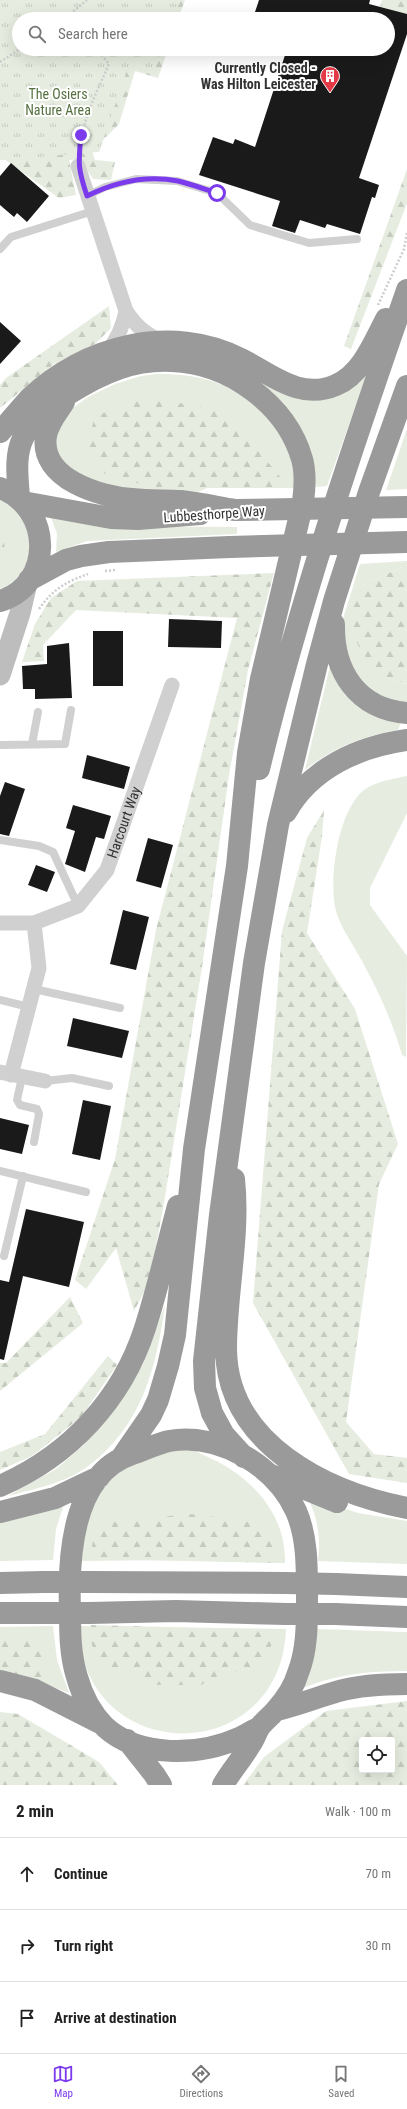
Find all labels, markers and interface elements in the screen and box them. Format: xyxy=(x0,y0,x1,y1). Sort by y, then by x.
search box xyxy=(12,12,395,56)
icon: search xyxy=(26,23,48,45)
text: Search here xyxy=(58,25,128,43)
place label: Currently Closed - Was Hilton Leicester xyxy=(201,60,316,92)
building icon: Currently Closed - Was Hilton Leicester xyxy=(319,65,341,93)
park label: The Osiers Nature Area xyxy=(25,86,91,118)
route end xyxy=(72,126,90,144)
route start xyxy=(208,184,226,202)
street label: Lubbesthorpe Way xyxy=(163,502,265,526)
street label: Harcourt Way xyxy=(104,784,144,860)
map controls xyxy=(359,1737,395,1773)
button: locate xyxy=(359,1737,395,1773)
text: 2 min xyxy=(16,1801,54,1821)
text: Walk · 100 m xyxy=(325,1804,391,1819)
icon: ahead xyxy=(16,1863,38,1885)
text: Continue xyxy=(54,1865,108,1883)
text: 70 m xyxy=(365,1866,391,1881)
icon: right xyxy=(16,1935,38,1957)
text: Turn right xyxy=(54,1937,113,1955)
text: 30 m xyxy=(365,1938,391,1953)
icon: arrive xyxy=(16,2007,38,2029)
text: Arrive at destination xyxy=(54,2009,177,2027)
tab: Map xyxy=(52,2063,74,2100)
tab: Directions xyxy=(179,2063,223,2100)
tab: Saved xyxy=(328,2063,355,2100)

